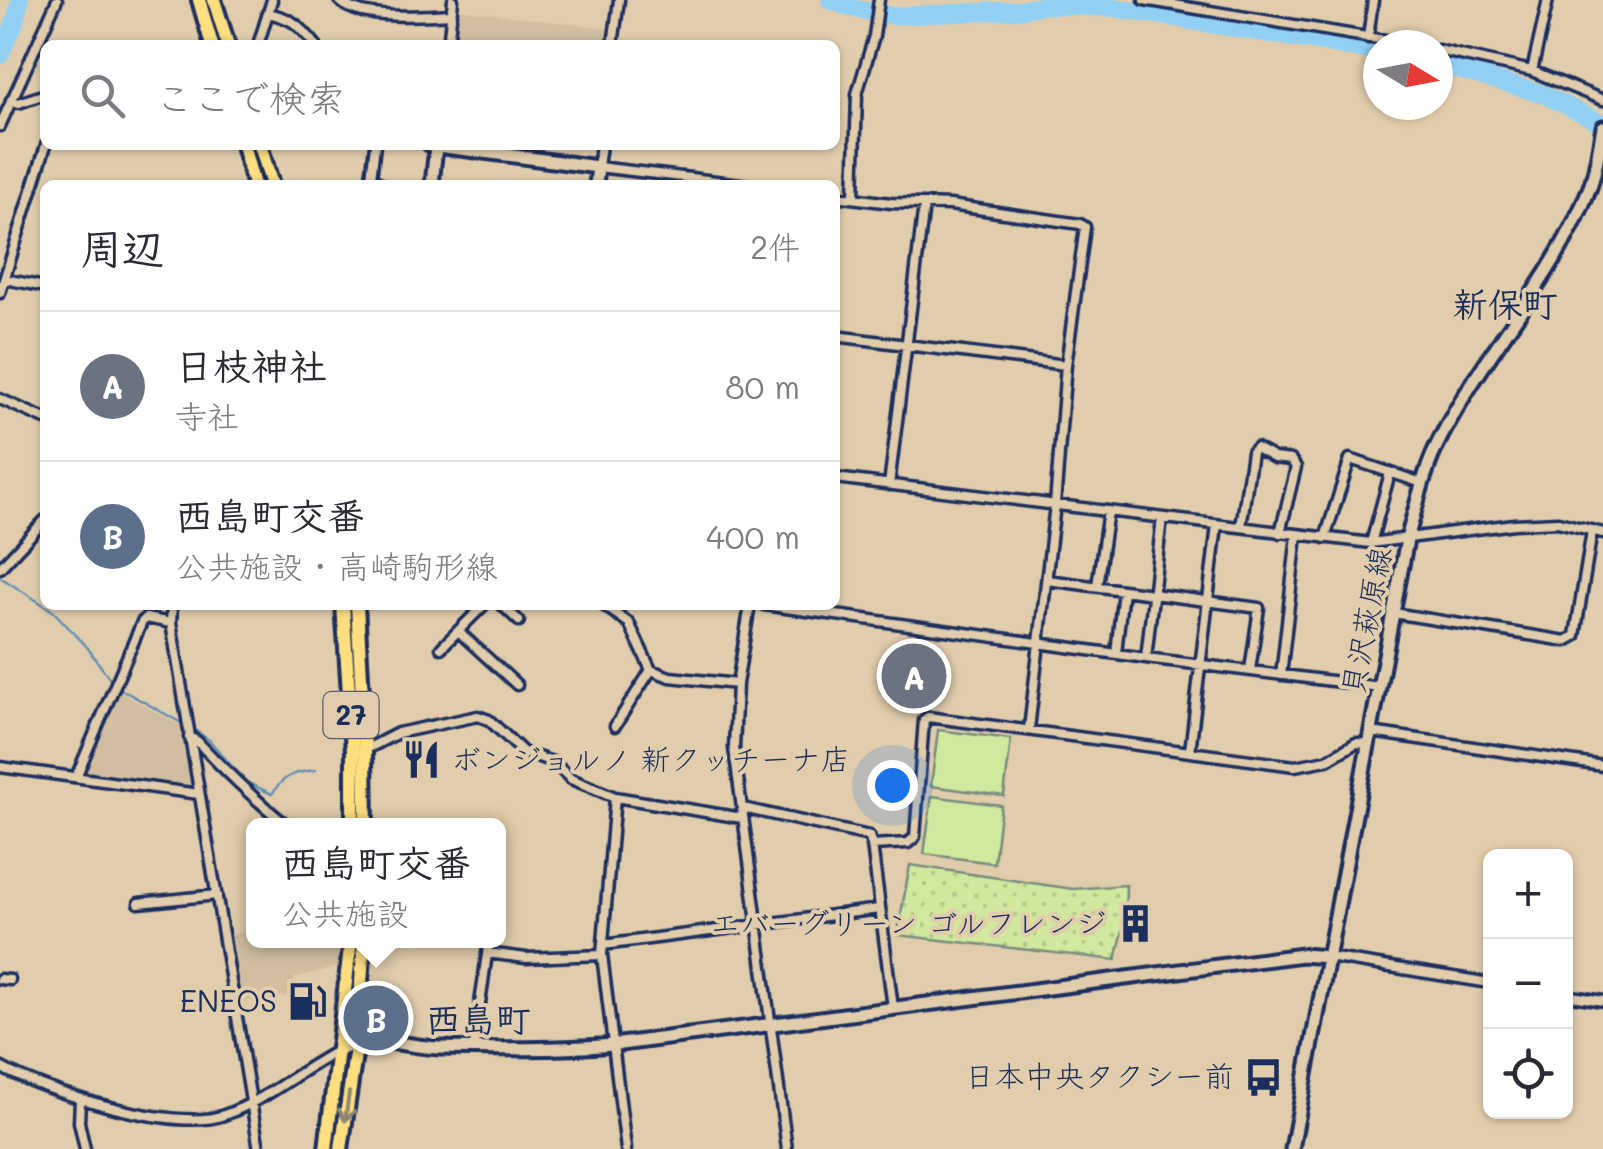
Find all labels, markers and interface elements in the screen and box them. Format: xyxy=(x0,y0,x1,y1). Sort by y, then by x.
north arrow xyxy=(1363,30,1453,120)
search box xyxy=(40,40,840,150)
icon: search xyxy=(75,68,130,123)
text: ここで検索 xyxy=(155,72,345,122)
text: 周辺 xyxy=(80,220,164,275)
text: 2件 xyxy=(750,225,800,267)
district label: 新保町 xyxy=(1452,280,1558,326)
text: 日枝神社 xyxy=(175,340,327,390)
text: A xyxy=(101,365,124,407)
text: 80 m xyxy=(725,365,800,407)
text: 寺社 xyxy=(175,394,239,436)
text: 西島町交番 xyxy=(175,490,365,540)
text: B xyxy=(102,515,123,557)
text: 400 m xyxy=(706,515,800,557)
street label: 貝沢萩原線 xyxy=(1331,543,1399,698)
text: 公共施設 · 高崎駒形線 xyxy=(175,544,497,586)
pin: A xyxy=(882,638,946,714)
road number: 27 xyxy=(324,692,378,738)
place label: ボンジョルノ 新クッチーナ店 xyxy=(451,738,851,778)
restaurant icon: ボンジョルノ 新クッチーナ店 xyxy=(400,739,442,781)
your location xyxy=(867,760,918,811)
popup xyxy=(246,818,506,948)
text: 西島町交番 xyxy=(281,837,471,887)
map controls xyxy=(1483,849,1573,1119)
button: + xyxy=(1483,849,1573,939)
text: 公共施設 xyxy=(281,891,409,933)
place label: エバーグリーン ゴルフレンジ xyxy=(710,902,1106,942)
building icon: エバーグリーン ゴルフレンジ xyxy=(1115,903,1157,945)
button: − xyxy=(1483,939,1573,1029)
place label: ENEOS xyxy=(180,980,277,1020)
pin: B xyxy=(344,980,408,1056)
fuel station icon: ENEOS xyxy=(286,981,328,1023)
district label: 西島町 xyxy=(425,995,531,1041)
button: locate xyxy=(1483,1029,1573,1119)
place label: 日本中央タクシー前 xyxy=(965,1055,1234,1095)
bus stop icon: 日本中央タクシー前 xyxy=(1243,1056,1285,1098)
one-way arrow xyxy=(338,1090,356,1123)

